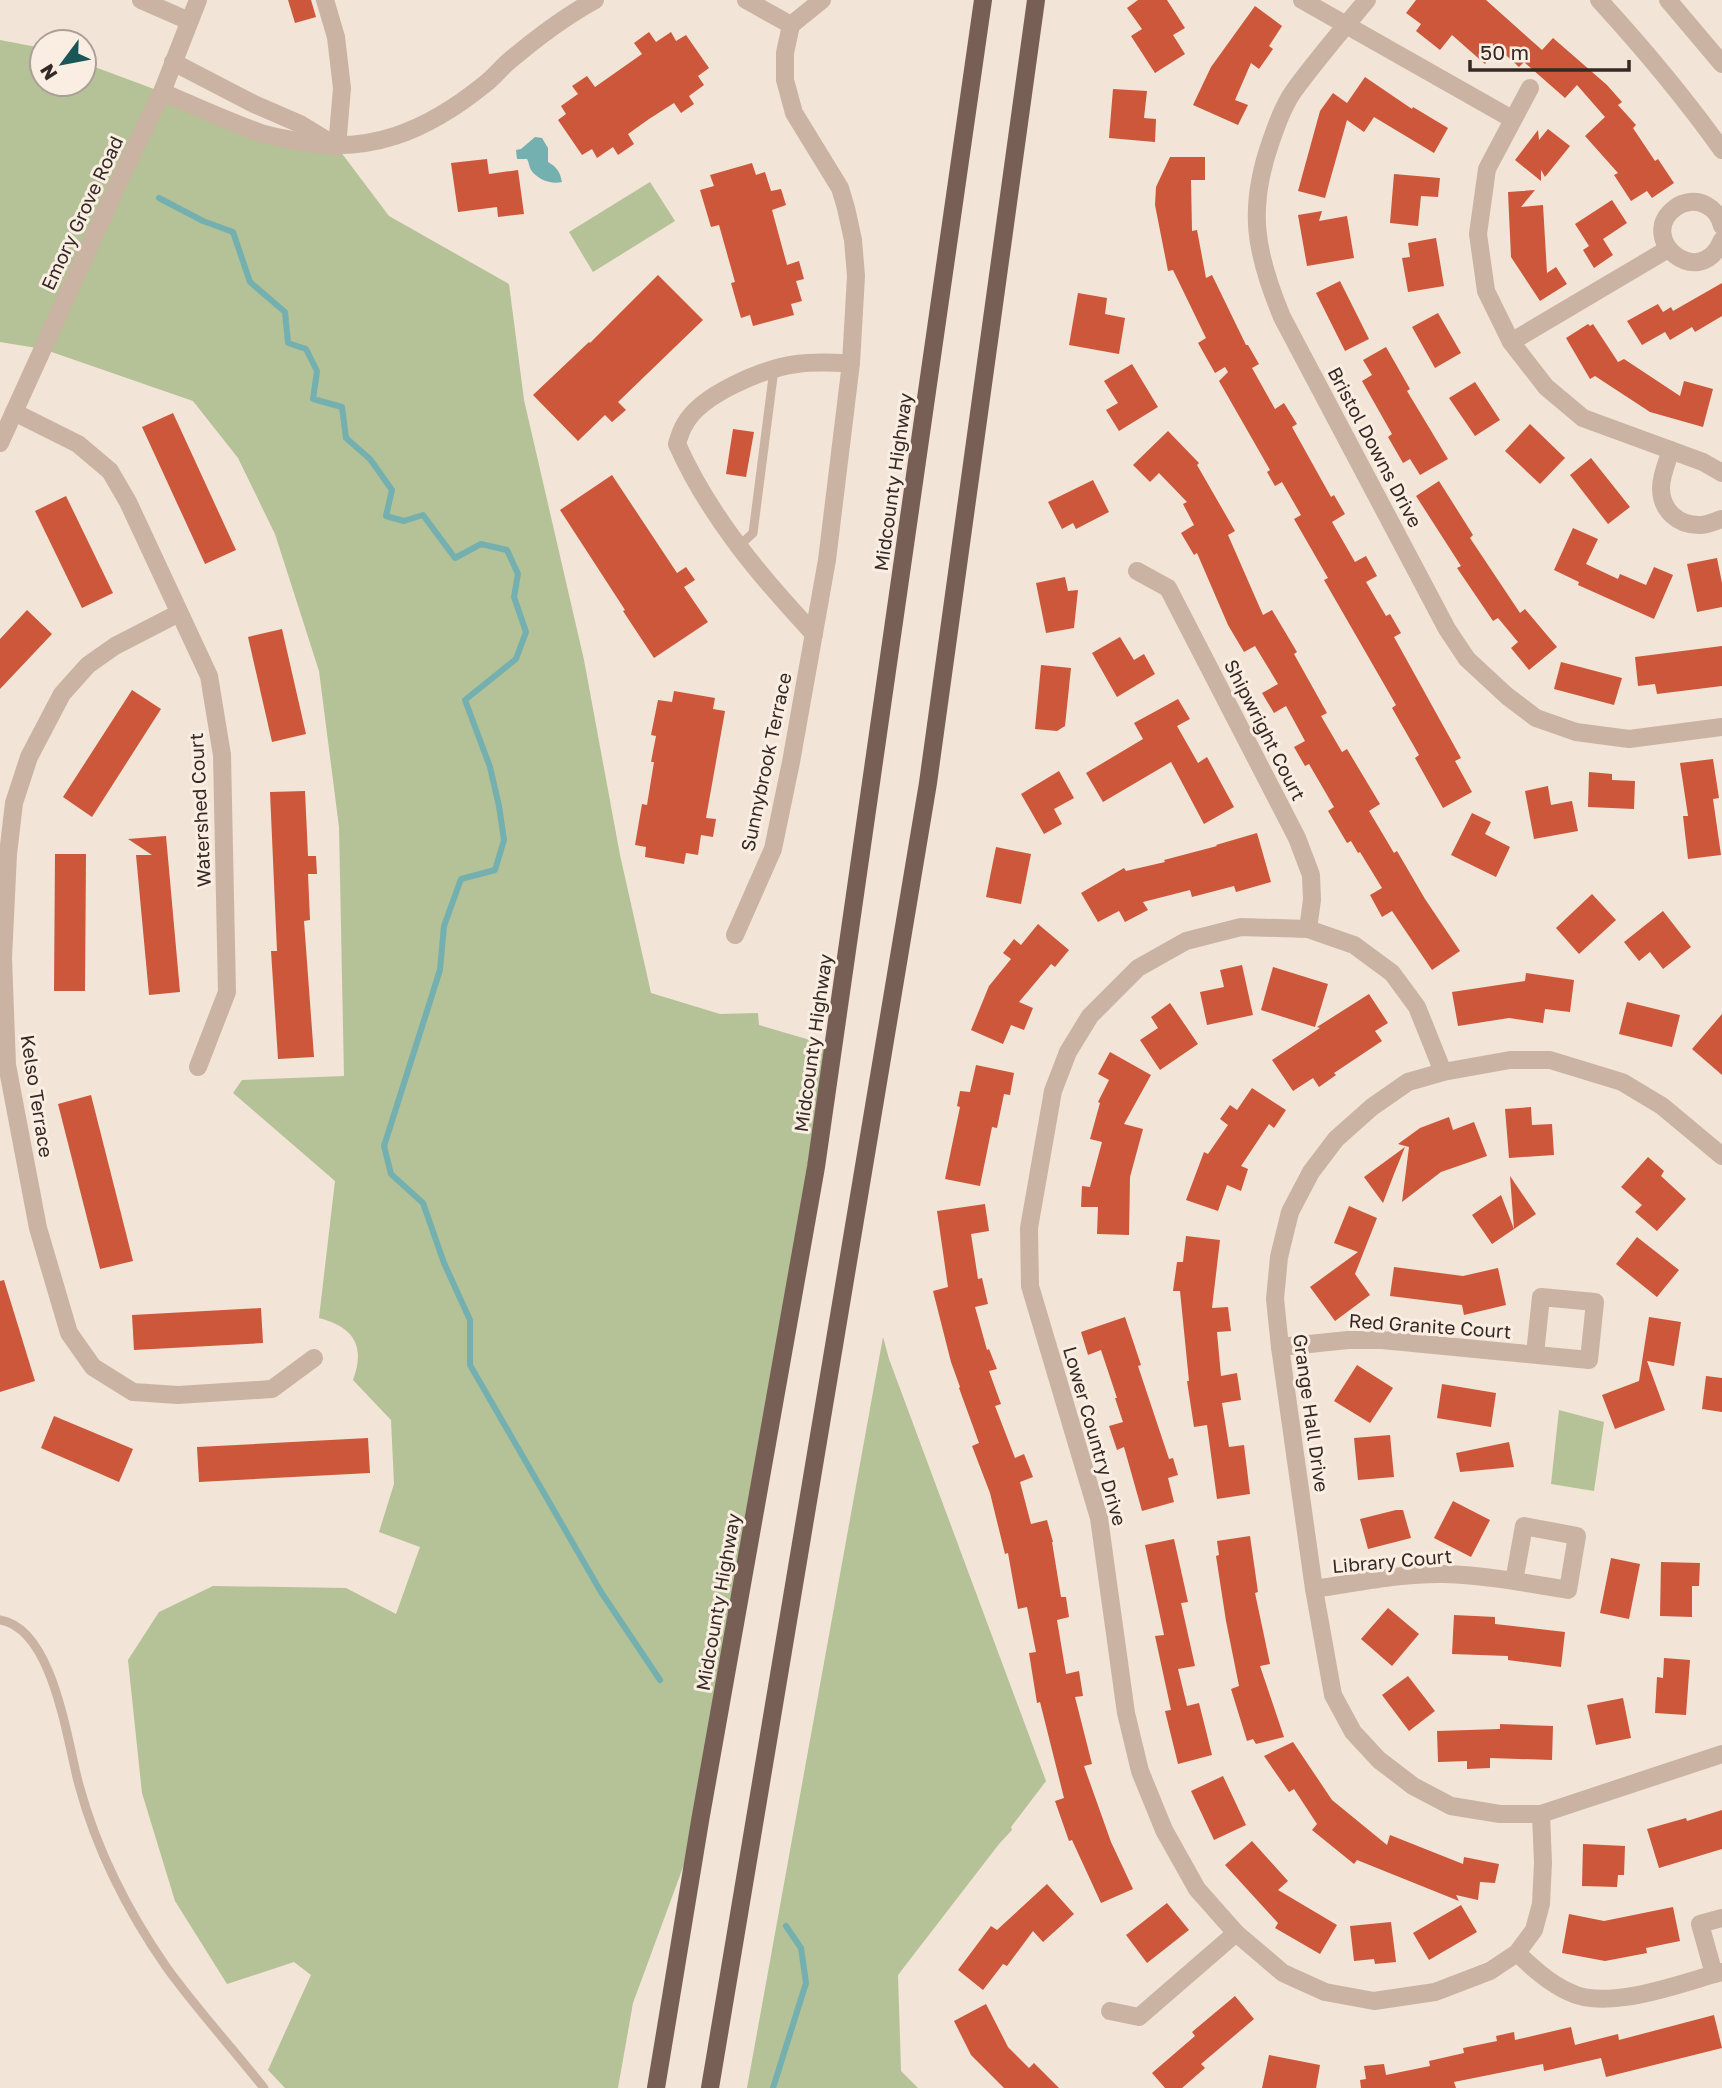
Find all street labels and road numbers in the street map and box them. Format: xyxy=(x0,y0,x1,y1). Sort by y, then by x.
street label: Emory Grove Road xyxy=(36,132,127,294)
street label: Bristol Downs Drive xyxy=(1323,363,1428,531)
street label: Midcounty Highway xyxy=(869,391,916,573)
street label: Shipwright Court xyxy=(1220,655,1311,804)
street label: Sunnybrook Terrace xyxy=(735,670,796,853)
street label: Watershed Court xyxy=(184,732,215,888)
street label: Midcounty Highway xyxy=(789,952,836,1134)
street label: Kelso Terrace xyxy=(16,1033,59,1159)
street label: Red Granite Court xyxy=(1348,1308,1512,1343)
street label: Grange Hall Drive xyxy=(1289,1332,1334,1494)
street label: Lower Country Drive xyxy=(1059,1343,1132,1528)
street label: Midcounty Highway xyxy=(691,1511,745,1693)
street label: Library Court xyxy=(1331,1544,1453,1577)

